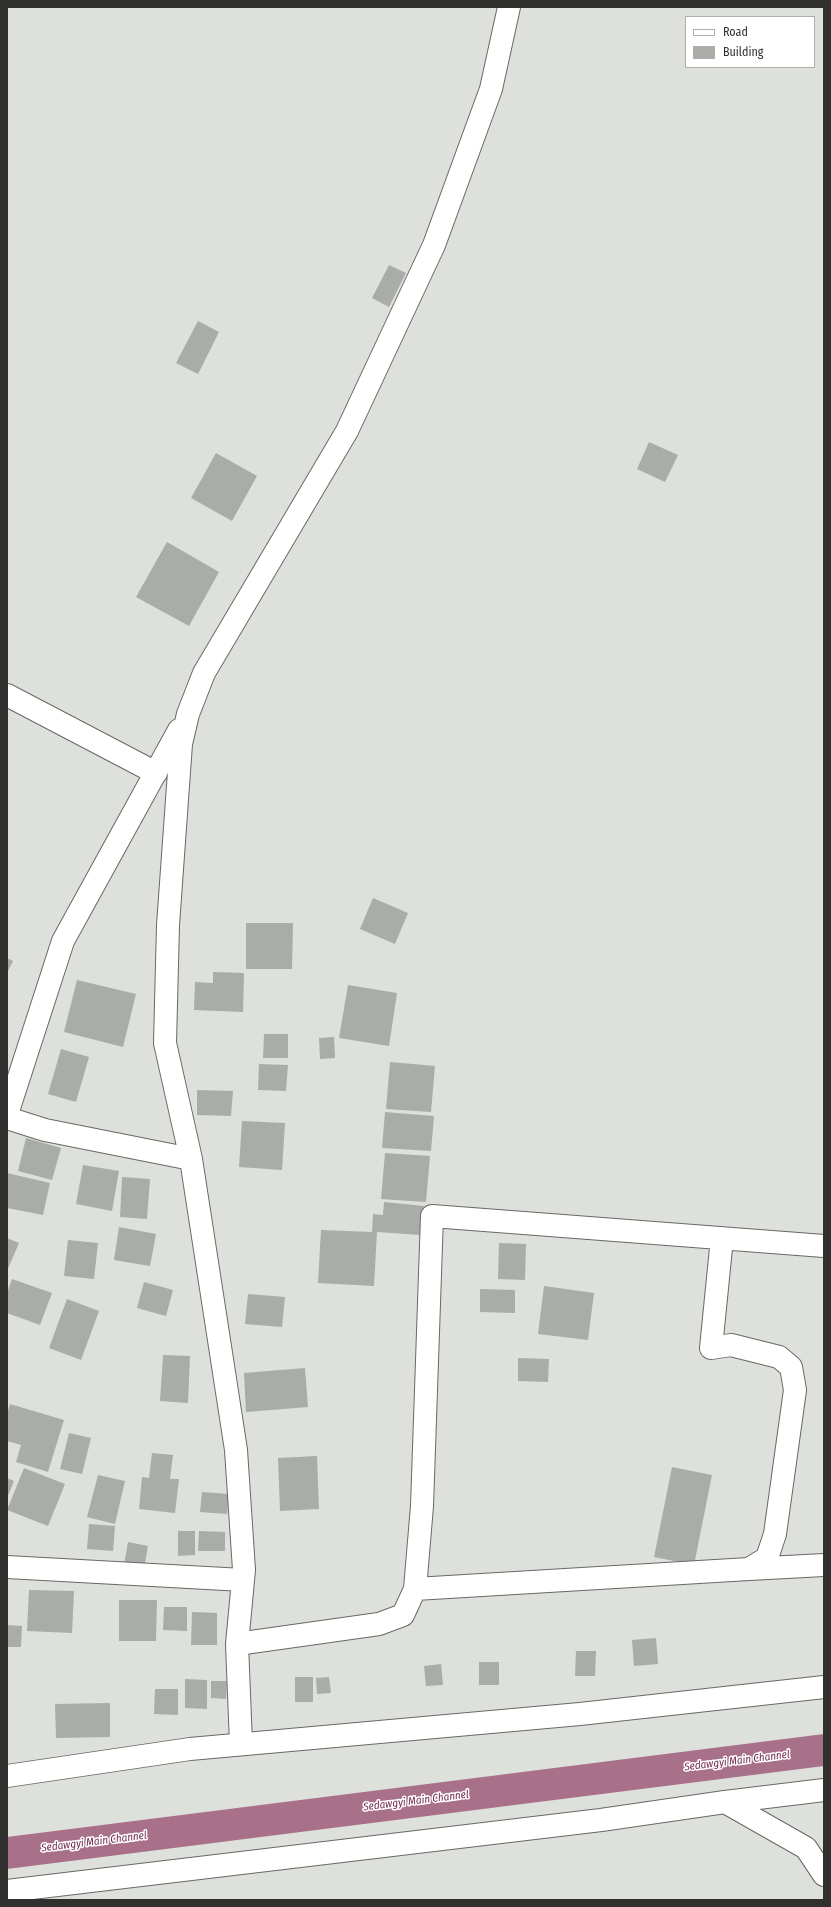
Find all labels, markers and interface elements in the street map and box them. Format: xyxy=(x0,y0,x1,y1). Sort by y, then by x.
legend xyxy=(685,16,815,68)
text: Road xyxy=(723,25,748,39)
text: Building xyxy=(723,45,763,59)
water label: Sedawgyi Main Channel xyxy=(683,1748,791,1774)
water label: Sedawgyi Main Channel xyxy=(362,1788,470,1814)
water label: Sedawgyi Main Channel xyxy=(40,1829,148,1855)

